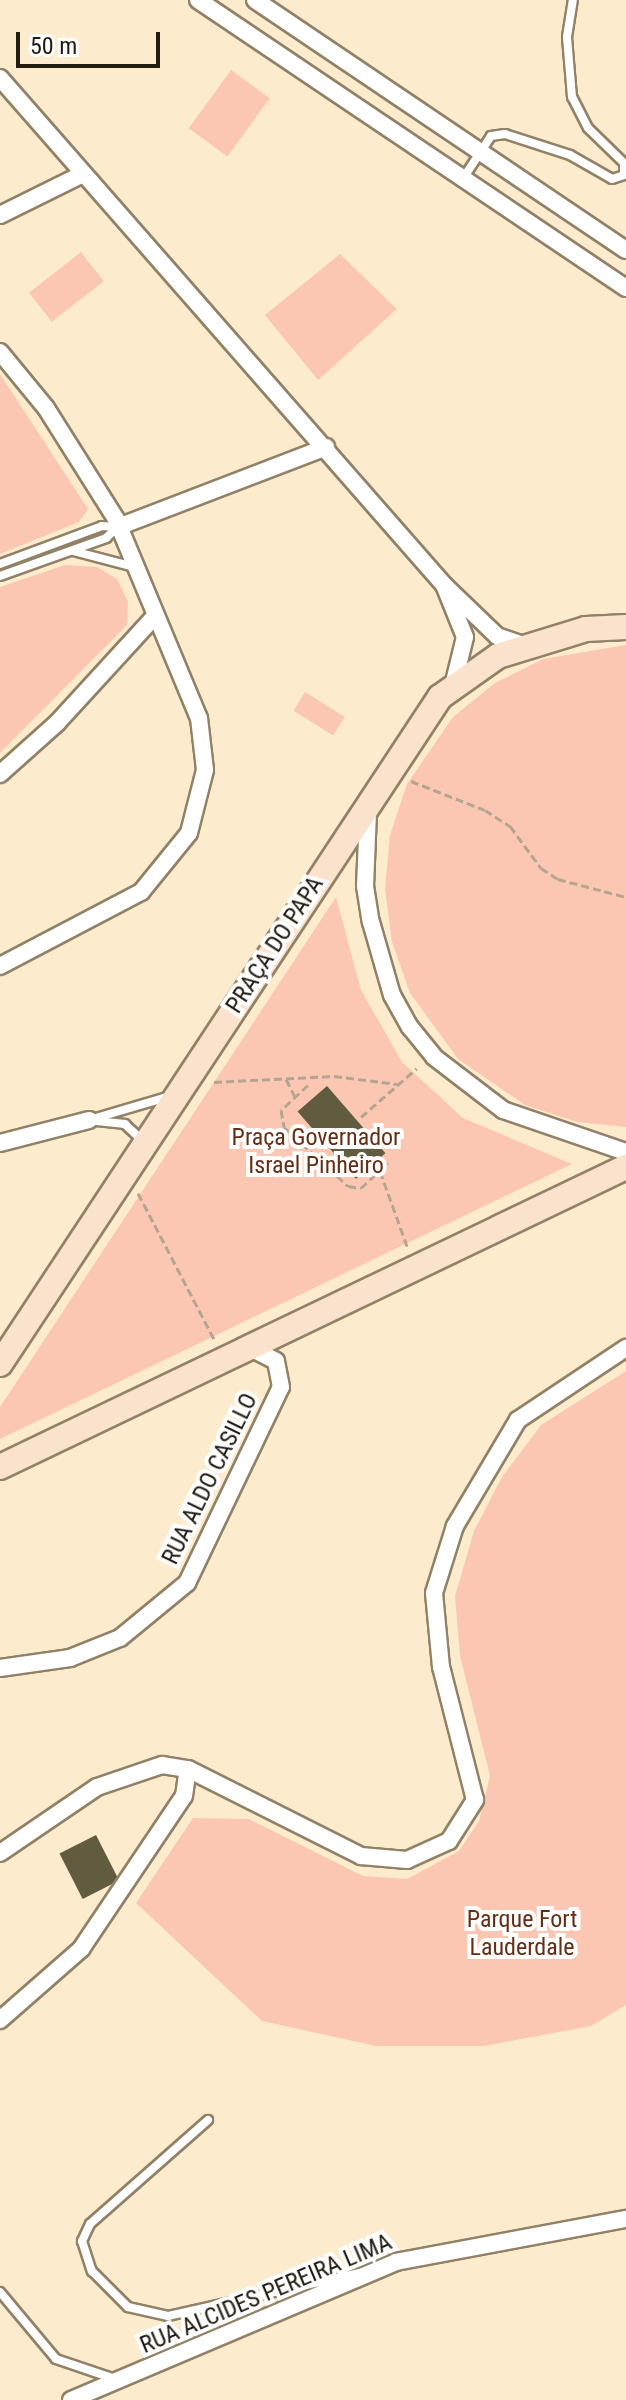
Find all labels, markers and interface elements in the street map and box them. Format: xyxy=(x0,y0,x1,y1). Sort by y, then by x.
scale bar xyxy=(20,16,164,66)
text: 50 m xyxy=(30,32,77,60)
street label: PRAÇA DO PAPA xyxy=(220,871,330,1019)
park label: Praça Governador Israel Pinheiro xyxy=(232,1124,400,1180)
street label: RUA ALDO CASILLO xyxy=(156,1389,264,1569)
park label: Parque Fort Lauderdale xyxy=(467,1906,577,1962)
street label: RUA ALCIDES PEREIRA LIMA xyxy=(136,2228,396,2360)

